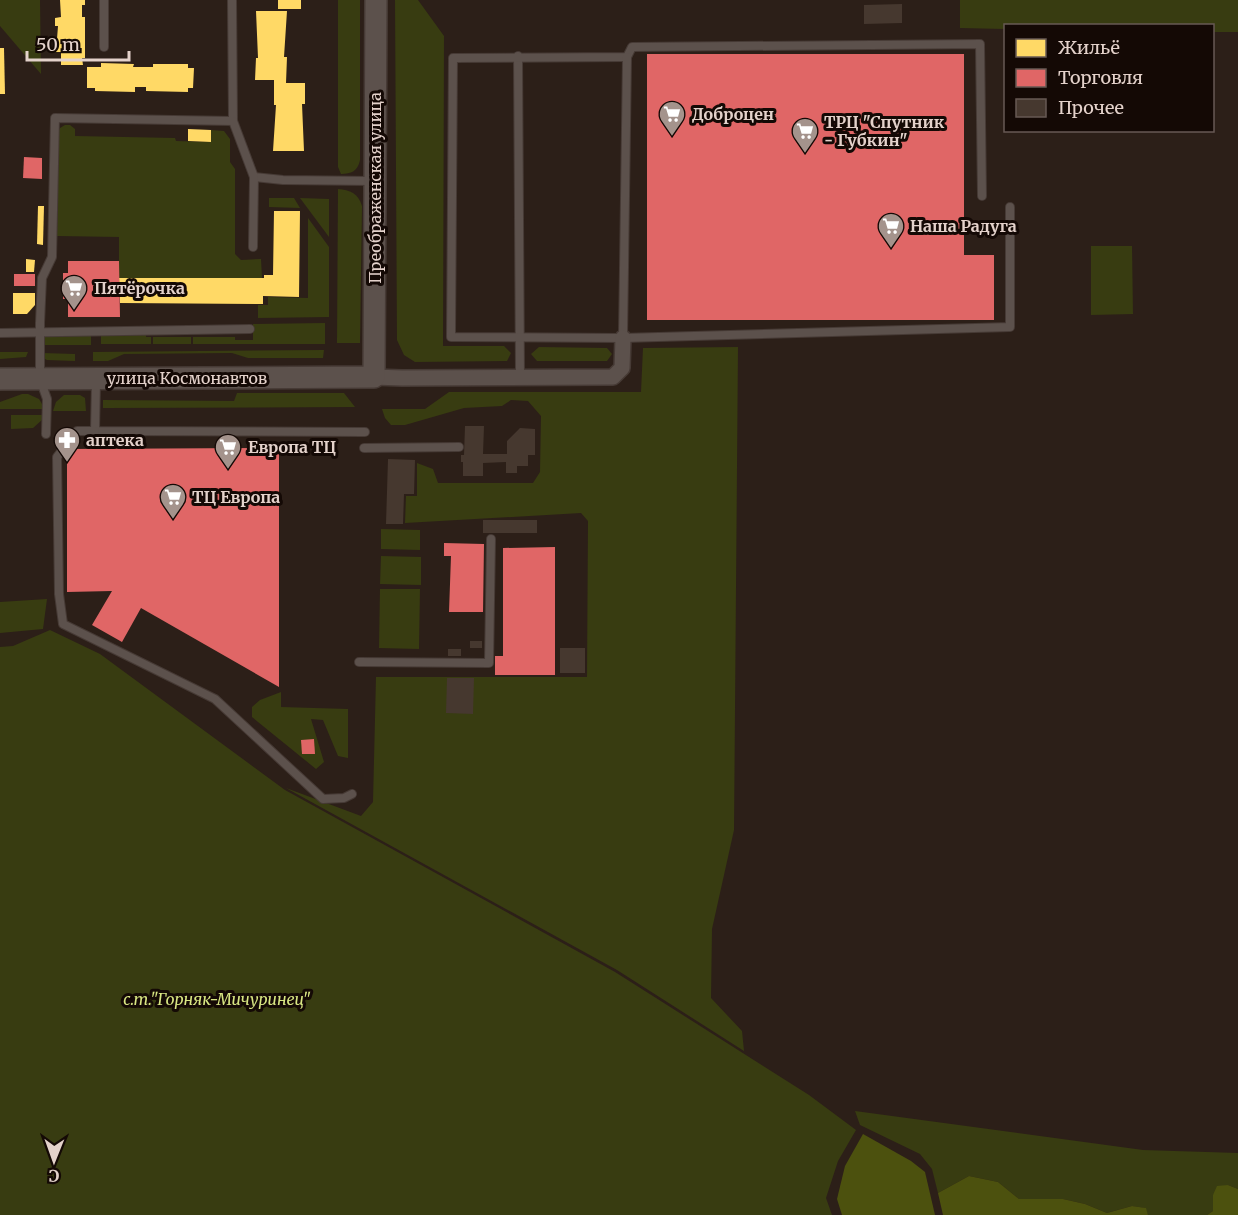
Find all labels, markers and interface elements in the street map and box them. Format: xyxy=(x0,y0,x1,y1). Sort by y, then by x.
scale bar xyxy=(27,24,129,62)
legend xyxy=(1004,24,1214,132)
text: 50 m xyxy=(36,33,80,56)
text: Жильё xyxy=(1058,36,1120,59)
text: Торговля xyxy=(1058,66,1143,89)
street label: Преображенская улица xyxy=(365,92,385,284)
text: Прочее xyxy=(1058,96,1124,119)
supermarket icon: Доброцен xyxy=(657,99,687,137)
place label: Доброцен xyxy=(692,104,774,124)
place label: ТРЦ "Спутник - Губкин" xyxy=(824,112,945,150)
supermarket icon: ТРЦ "Спутник - Губкин" xyxy=(790,116,820,154)
supermarket icon: Наша Радуга xyxy=(876,211,906,249)
place label: Наша Радуга xyxy=(910,216,1017,236)
supermarket icon: Пятёрочка xyxy=(59,273,89,311)
place label: Пятёрочка xyxy=(94,278,185,298)
street label: улица Космонавтов xyxy=(107,368,267,388)
pharmacy icon: аптека xyxy=(52,425,82,463)
place label: аптека xyxy=(86,430,144,450)
supermarket icon: Европа ТЦ xyxy=(213,432,243,470)
place label: Европа ТЦ xyxy=(248,437,336,457)
supermarket icon: ТЦ Европа xyxy=(158,482,188,520)
place label: ТЦ Европа xyxy=(192,487,280,507)
park label: с.т."Горняк-Мичуринец" xyxy=(123,989,311,1009)
north arrow xyxy=(24,1131,84,1191)
text: С xyxy=(48,1166,59,1186)

